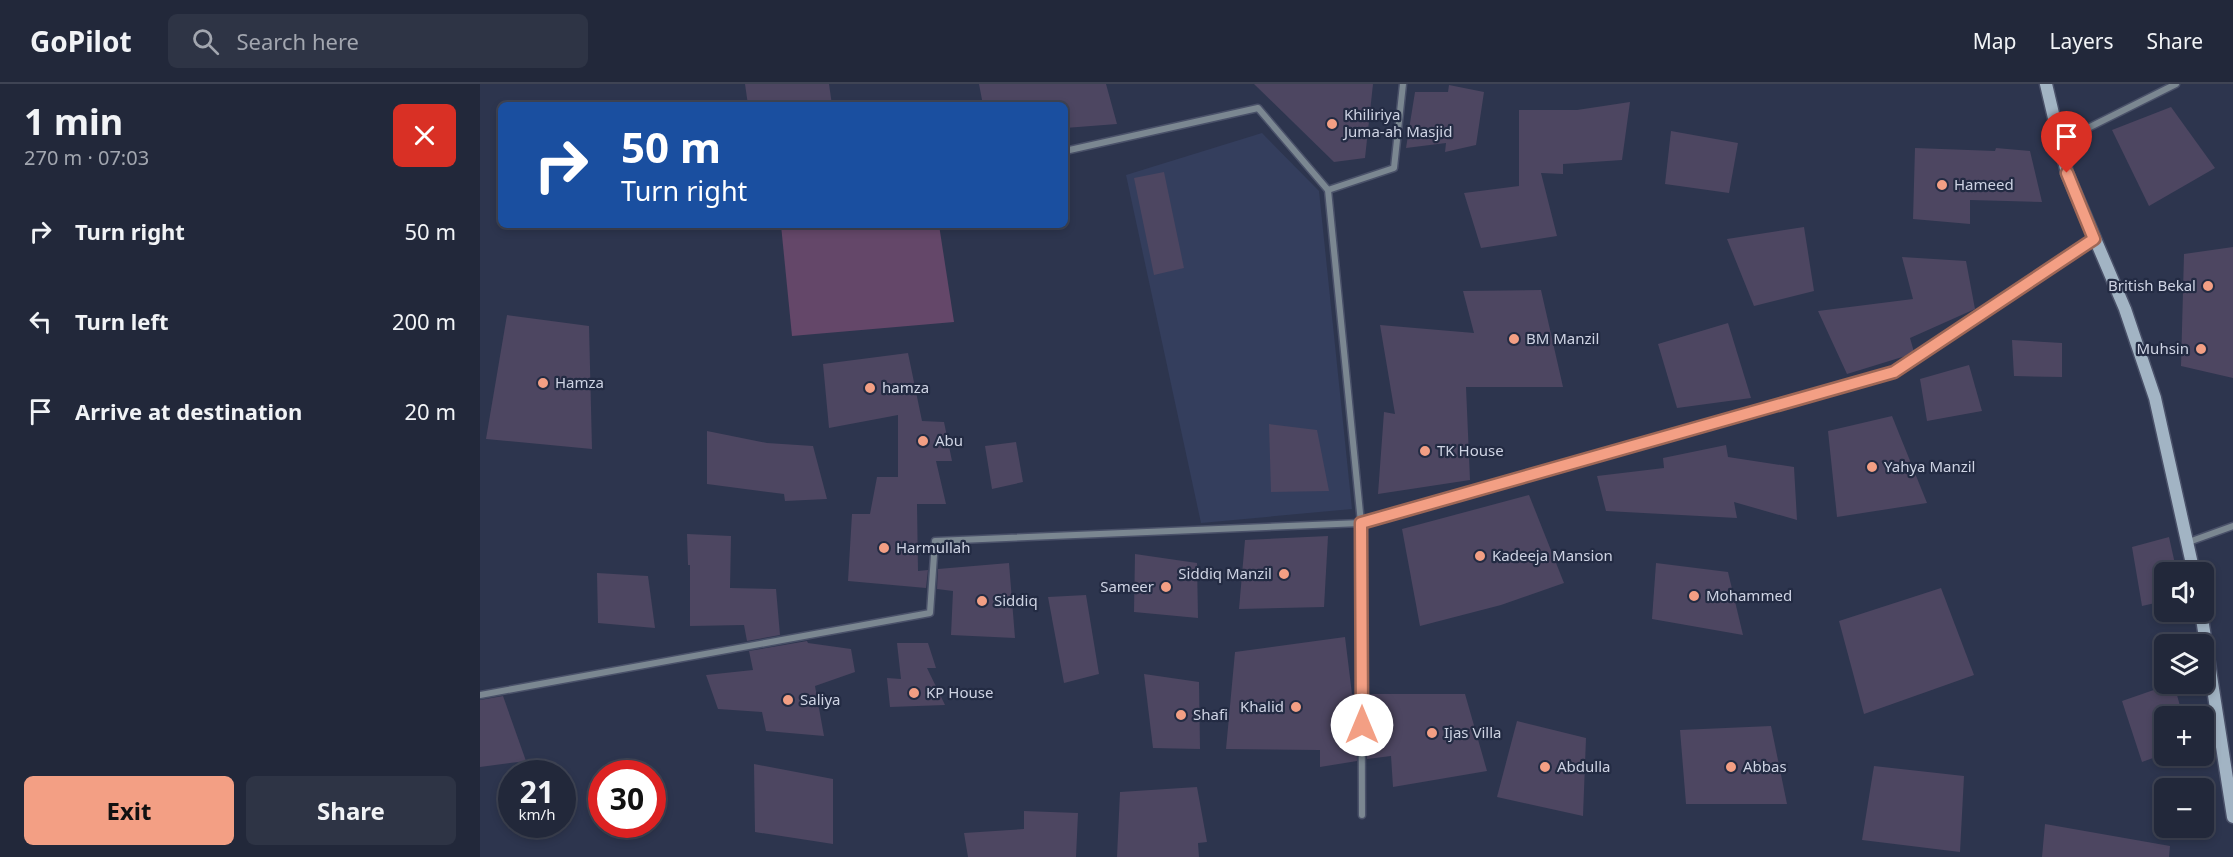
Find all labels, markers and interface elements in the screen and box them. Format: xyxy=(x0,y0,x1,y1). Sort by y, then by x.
search box xyxy=(168,14,588,68)
text: GoPilot xyxy=(30,22,132,60)
icon: search xyxy=(189,25,222,58)
text: Search here xyxy=(237,26,359,56)
text: Map xyxy=(1973,27,2017,55)
text: Layers xyxy=(2050,27,2114,55)
text: Share xyxy=(2147,27,2203,55)
text: 1 min xyxy=(24,97,123,146)
button: close xyxy=(393,104,456,167)
place label: Khiliriya Juma-ah Masjid xyxy=(1342,104,1452,141)
pin xyxy=(2041,111,2092,173)
marker: Khiliriya Juma-ah Masjid xyxy=(1325,117,1339,131)
text: 50 m xyxy=(621,118,721,175)
icon: arrive xyxy=(2050,120,2083,153)
icon: right xyxy=(522,126,600,204)
text: 270 m · 07:03 xyxy=(24,144,149,171)
text: Turn right xyxy=(621,172,747,209)
place label: Hameed xyxy=(1954,174,2014,194)
marker: Hameed xyxy=(1935,178,1949,192)
icon: right xyxy=(24,215,57,248)
text: Turn right xyxy=(75,216,185,246)
text: 50 m xyxy=(405,216,456,246)
place label: British Bekal xyxy=(2108,275,2196,295)
marker: British Bekal xyxy=(2201,279,2215,293)
icon: left xyxy=(24,305,57,338)
text: Turn left xyxy=(75,306,169,336)
text: 200 m xyxy=(392,306,456,336)
place label: BM Manzil xyxy=(1526,328,1599,348)
marker: BM Manzil xyxy=(1507,332,1521,346)
place label: Muhsin xyxy=(2137,338,2189,358)
marker: Muhsin xyxy=(2194,342,2208,356)
place label: Hamza xyxy=(555,372,604,392)
marker: Hamza xyxy=(536,376,550,390)
place label: hamza xyxy=(882,377,929,397)
marker: hamza xyxy=(863,381,877,395)
icon: arrive xyxy=(24,395,57,428)
text: Arrive at destination xyxy=(75,396,302,426)
text: 20 m xyxy=(405,396,456,426)
place label: Abu xyxy=(935,430,963,450)
marker: Abu xyxy=(916,434,930,448)
place label: TK House xyxy=(1437,440,1504,460)
marker: TK House xyxy=(1418,444,1432,458)
place label: Yahya Manzil xyxy=(1884,456,1975,476)
marker: Yahya Manzil xyxy=(1865,460,1879,474)
place label: Harmullah xyxy=(896,537,970,557)
marker: Harmullah xyxy=(877,541,891,555)
place label: Kadeeja Mansion xyxy=(1492,545,1613,565)
marker: Kadeeja Mansion xyxy=(1473,549,1487,563)
map controls xyxy=(2154,562,2214,838)
button: sound xyxy=(2154,562,2214,622)
place label: Siddiq Manzil xyxy=(1178,563,1272,583)
marker: Siddiq Manzil xyxy=(1277,567,1291,581)
place label: Sameer xyxy=(1100,576,1154,596)
marker: Sameer xyxy=(1159,580,1173,594)
place label: Mohammed xyxy=(1706,585,1792,605)
marker: Mohammed xyxy=(1687,589,1701,603)
place label: Siddiq xyxy=(994,590,1038,610)
marker: Siddiq xyxy=(975,594,989,608)
button: layers xyxy=(2154,634,2214,694)
place label: KP House xyxy=(926,682,993,702)
marker: KP House xyxy=(907,686,921,700)
place label: Saliya xyxy=(800,689,840,709)
marker: Saliya xyxy=(781,693,795,707)
position arrow xyxy=(1330,693,1394,757)
place label: Khalid xyxy=(1240,696,1284,716)
marker: Khalid xyxy=(1289,700,1303,714)
place label: Shafi xyxy=(1193,704,1228,724)
button: + xyxy=(2154,706,2214,766)
marker: Shafi xyxy=(1174,708,1188,722)
place label: Ijas Villa xyxy=(1444,722,1501,742)
marker: Ijas Villa xyxy=(1425,726,1439,740)
place label: Abdulla xyxy=(1557,756,1610,776)
place label: Abbas xyxy=(1743,756,1787,776)
speed limit sign: 30 xyxy=(588,760,666,838)
marker: Abdulla xyxy=(1538,760,1552,774)
marker: Abbas xyxy=(1724,760,1738,774)
text: 21 xyxy=(520,771,554,812)
button: Exit xyxy=(24,776,234,845)
button: Share xyxy=(246,776,456,845)
button: − xyxy=(2154,778,2214,838)
text: km/h xyxy=(519,804,555,824)

